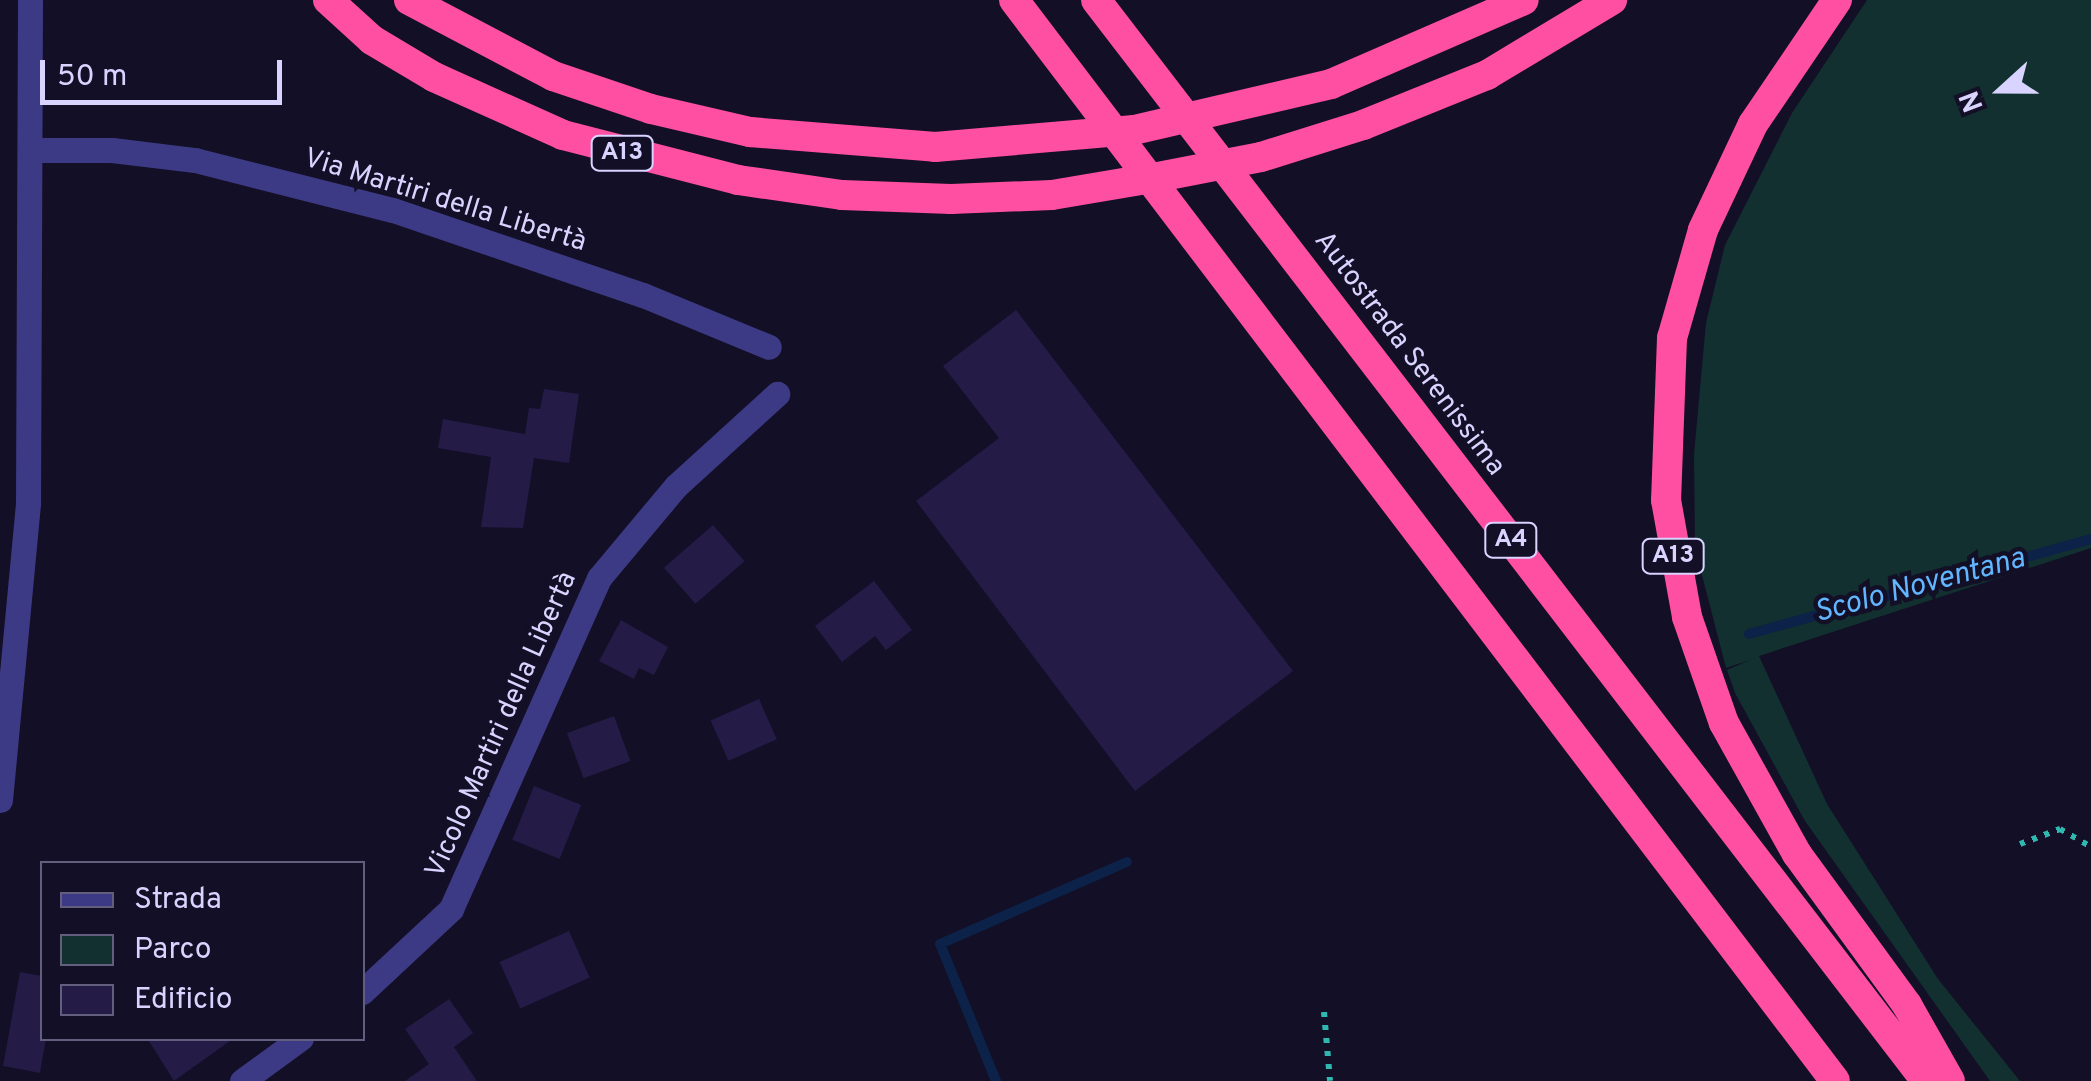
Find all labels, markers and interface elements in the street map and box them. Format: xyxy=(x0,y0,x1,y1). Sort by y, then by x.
scale bar xyxy=(45,40,288,102)
north arrow xyxy=(1951,40,2051,140)
text: 50 m xyxy=(57,59,127,96)
text: N xyxy=(1953,85,1993,117)
road number: A13 xyxy=(590,133,654,173)
street label: Via Martiri della Libertà xyxy=(300,142,590,260)
street label: Autostrada Serenissima xyxy=(1306,225,1512,483)
road number: A4 xyxy=(1484,520,1538,560)
road number: A13 xyxy=(1640,536,1706,576)
water label: Scolo Noventana xyxy=(1811,542,2029,632)
street label: Vicolo Martiri della Libertà xyxy=(419,567,585,883)
legend xyxy=(40,861,365,1041)
text: Strada xyxy=(134,882,222,919)
text: Parco xyxy=(134,932,211,969)
text: Edificio xyxy=(134,982,232,1019)

